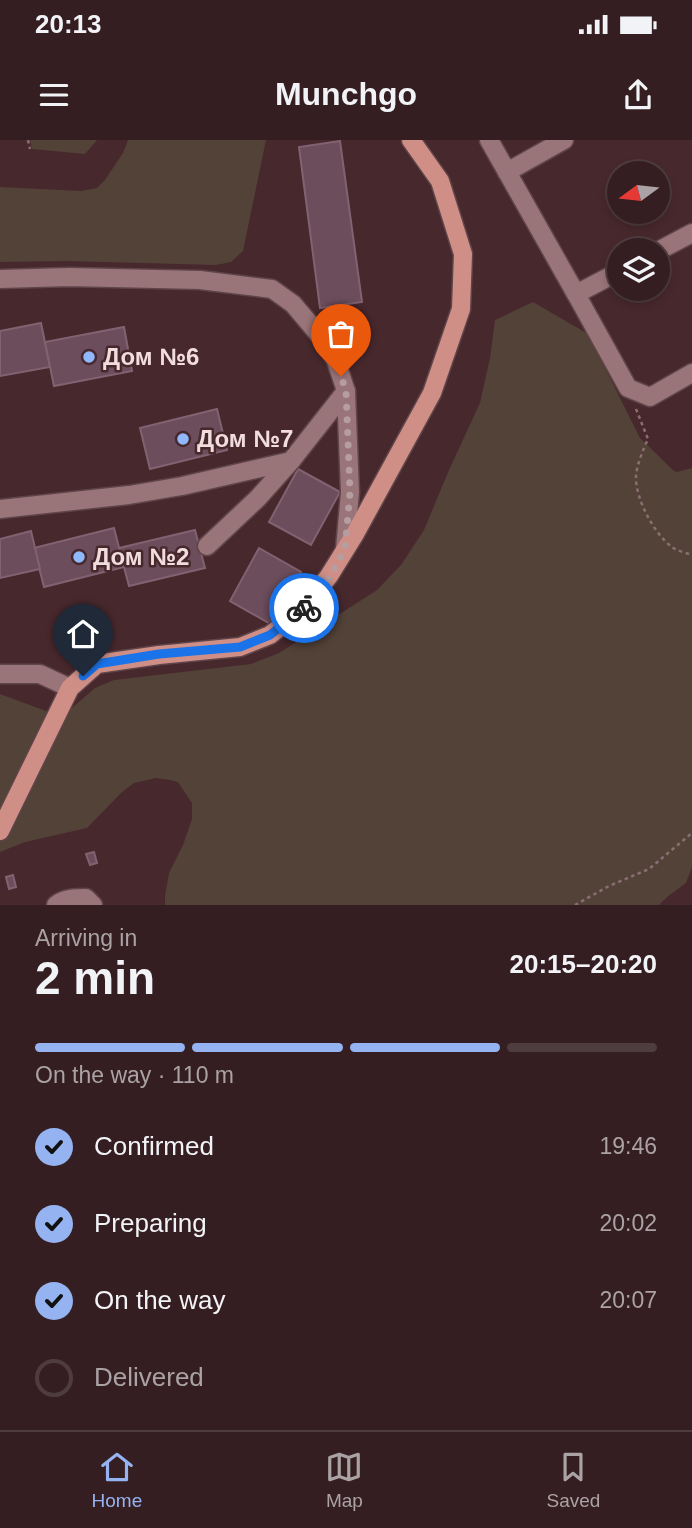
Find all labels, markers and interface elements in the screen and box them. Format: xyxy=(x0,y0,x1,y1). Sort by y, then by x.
text: 20:13 xyxy=(35,9,102,39)
icon: menu xyxy=(35,76,73,114)
text: Munchgo xyxy=(275,76,417,112)
icon: share xyxy=(619,76,657,114)
north arrow xyxy=(607,161,670,224)
map controls xyxy=(607,161,670,301)
button: layers xyxy=(607,238,670,301)
pin xyxy=(311,304,371,376)
icon: bag xyxy=(322,315,360,353)
place label: Дом №6 xyxy=(103,343,199,370)
marker: Дом №6 xyxy=(81,349,97,365)
place label: Дом №7 xyxy=(197,425,293,452)
marker: Дом №7 xyxy=(175,431,191,447)
place label: Дом №2 xyxy=(93,543,189,570)
marker: Дом №2 xyxy=(71,549,87,565)
courier xyxy=(269,573,339,643)
icon: bike xyxy=(285,589,323,627)
pin xyxy=(53,604,113,676)
icon: home xyxy=(64,615,102,653)
text: Arriving in xyxy=(35,925,137,951)
text: 20:15–20:20 xyxy=(510,949,657,979)
text: 2 min xyxy=(35,952,155,1004)
text: On the way · 110 m xyxy=(35,1062,234,1088)
icon: check xyxy=(35,1128,73,1166)
text: Confirmed xyxy=(94,1131,214,1161)
text: 19:46 xyxy=(599,1133,657,1159)
icon: check xyxy=(35,1205,73,1243)
text: Preparing xyxy=(94,1208,207,1238)
text: 20:02 xyxy=(599,1210,657,1236)
icon: check xyxy=(35,1282,73,1320)
text: On the way xyxy=(94,1285,226,1315)
text: 20:07 xyxy=(599,1287,657,1313)
text: Delivered xyxy=(94,1362,204,1392)
tab: Home xyxy=(92,1448,142,1512)
tab: Map xyxy=(325,1448,363,1512)
tab: Saved xyxy=(547,1448,600,1512)

